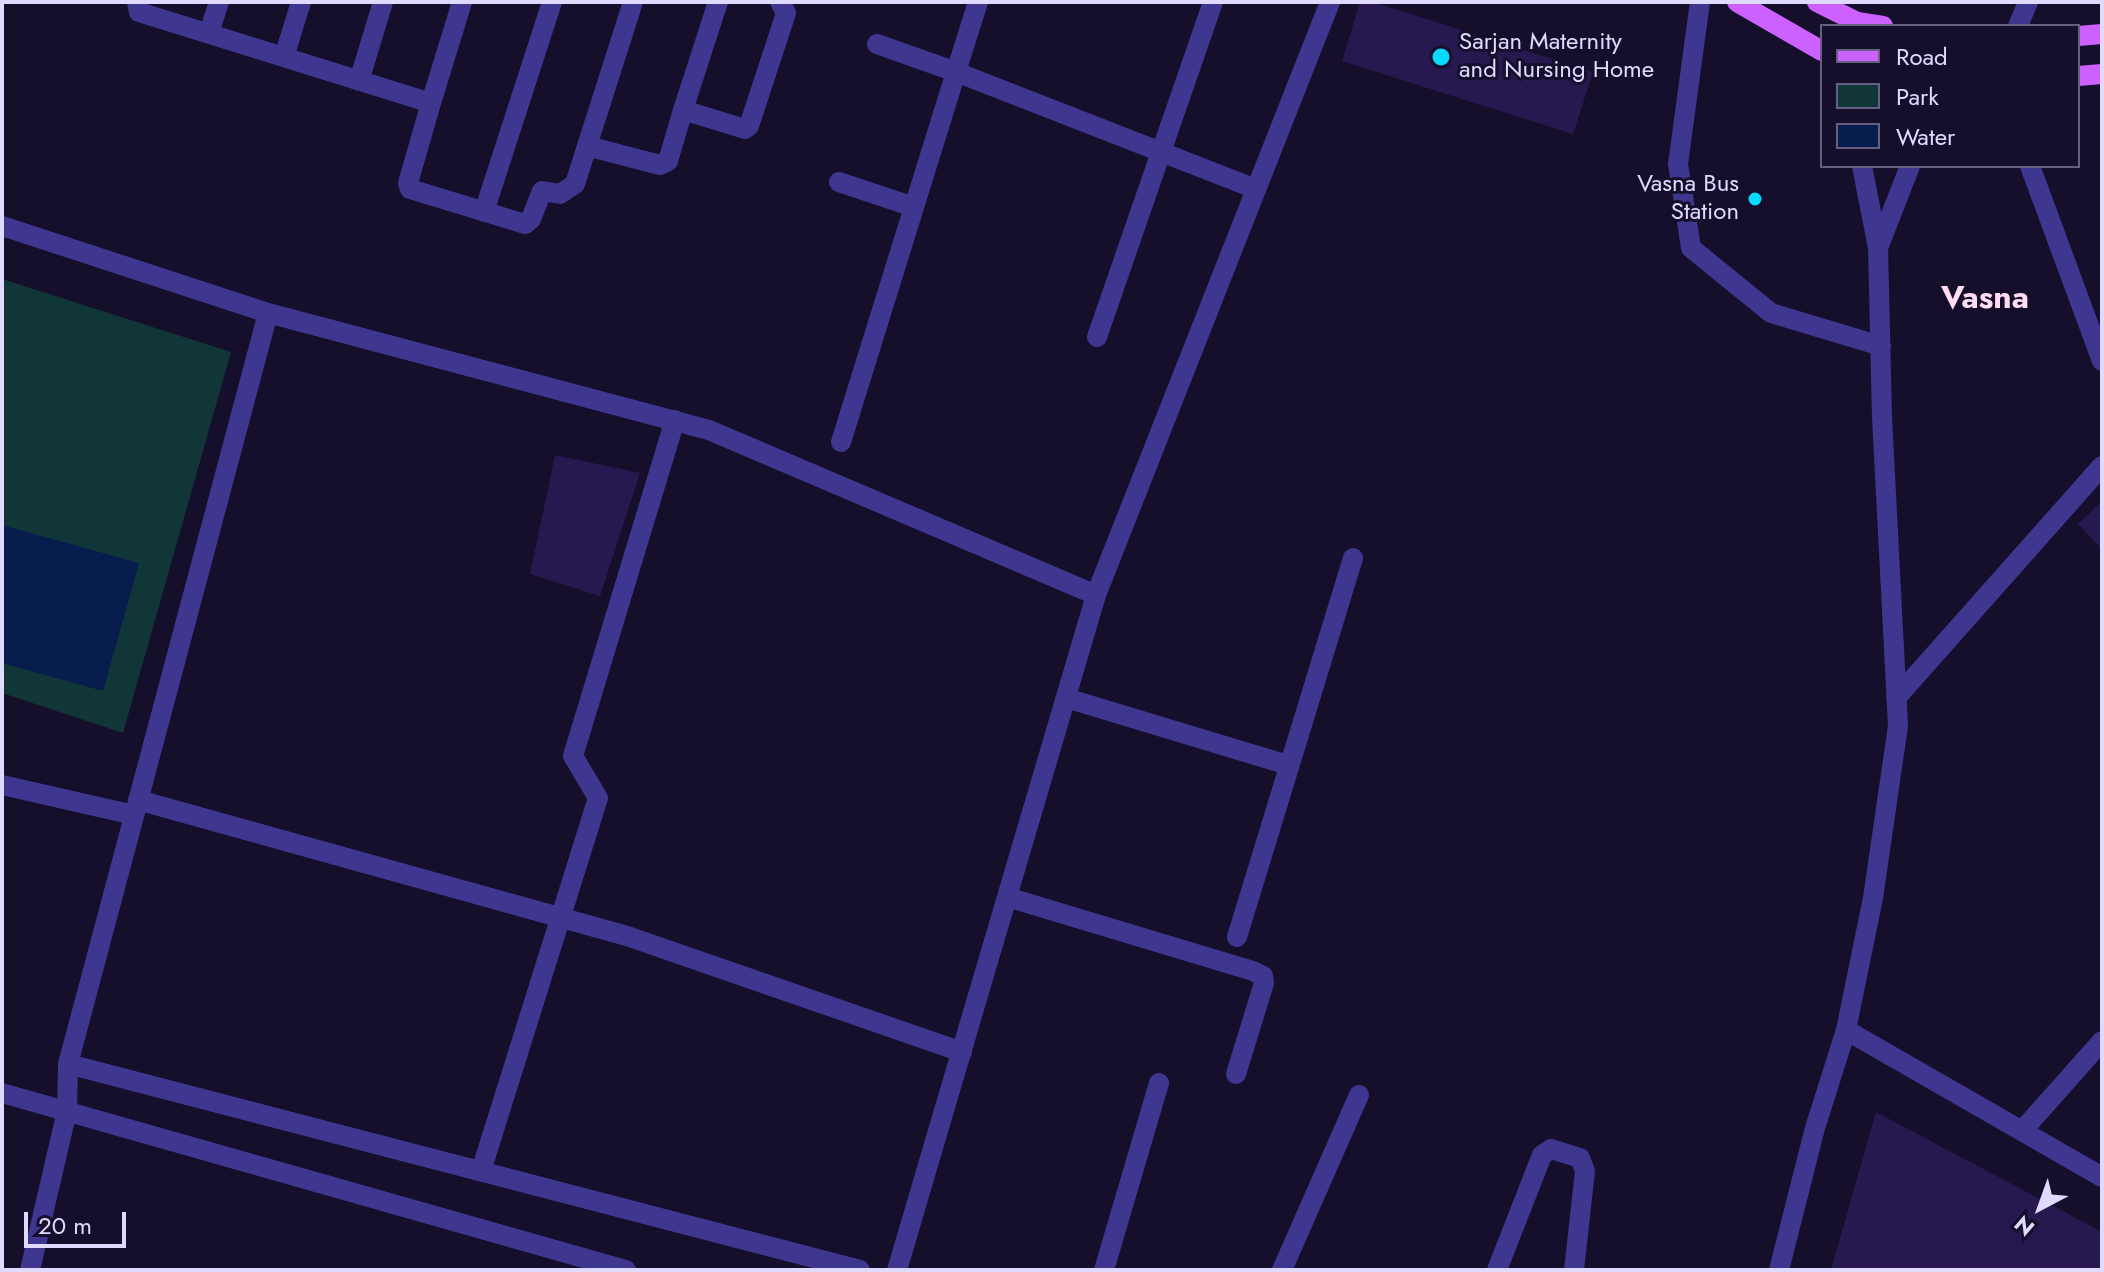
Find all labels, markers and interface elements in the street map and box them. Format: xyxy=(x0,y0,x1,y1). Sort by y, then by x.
legend xyxy=(1820,24,2080,168)
place label: Sarjan Maternity and Nursing Home xyxy=(1459,29,1654,85)
text: Road xyxy=(1896,39,1948,74)
marker: Sarjan Maternity and Nursing Home xyxy=(1430,46,1452,68)
text: Park xyxy=(1896,79,1939,114)
text: Water xyxy=(1896,119,1955,154)
place label: Vasna Bus Station xyxy=(1637,171,1739,227)
marker: Vasna Bus Station xyxy=(1746,190,1764,208)
district label: Vasna xyxy=(1941,281,2029,319)
north arrow xyxy=(2000,1168,2080,1248)
scale bar xyxy=(28,1196,130,1246)
text: 20 m xyxy=(38,1208,92,1243)
text: N xyxy=(2007,1208,2041,1244)

